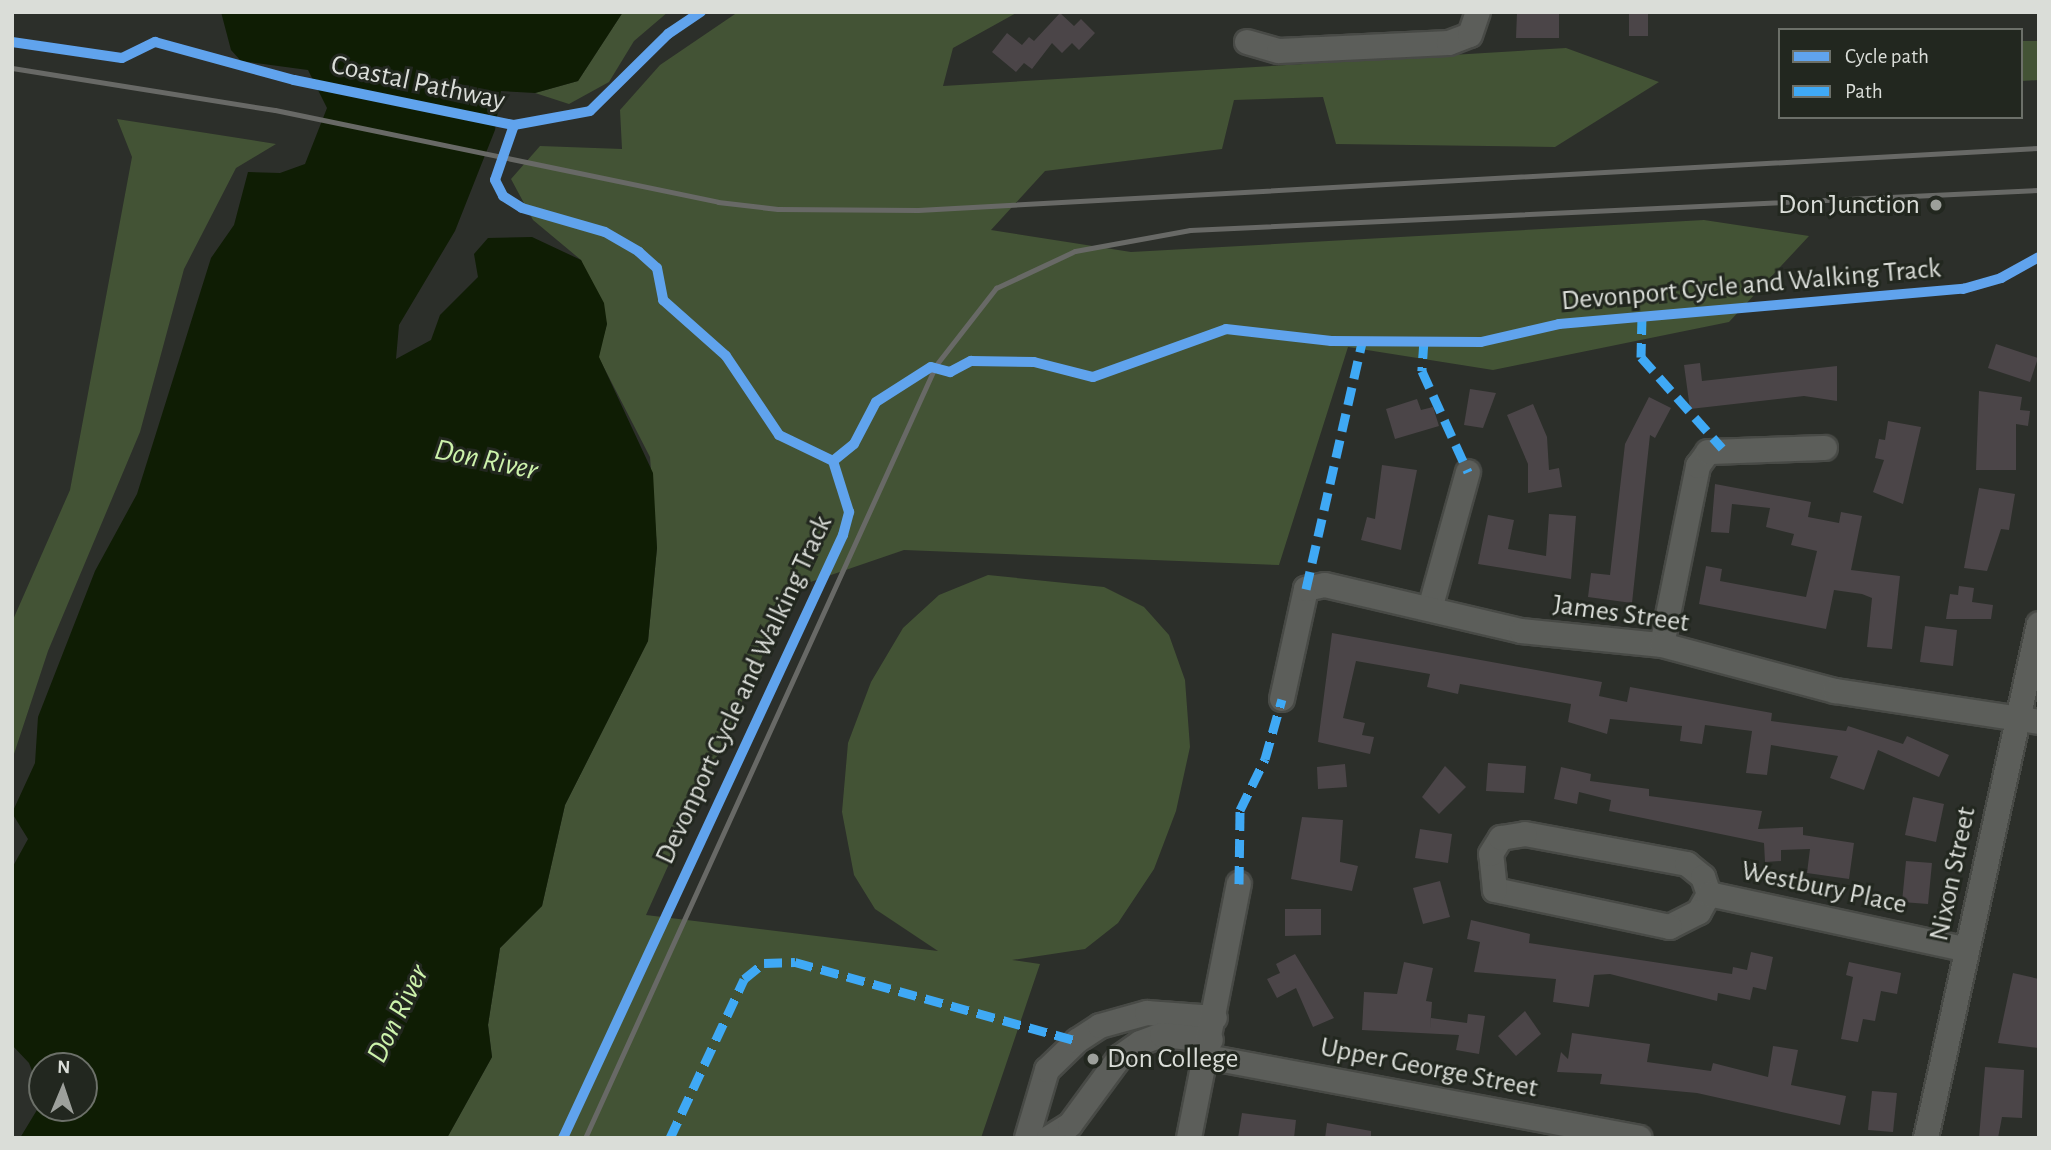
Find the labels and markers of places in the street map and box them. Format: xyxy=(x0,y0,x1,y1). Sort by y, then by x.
place label: Don Junction xyxy=(1778,188,1920,222)
marker: Don Junction xyxy=(1926,195,1946,215)
place label: Don College xyxy=(1107,1042,1238,1076)
marker: Don College xyxy=(1085,1051,1101,1067)

